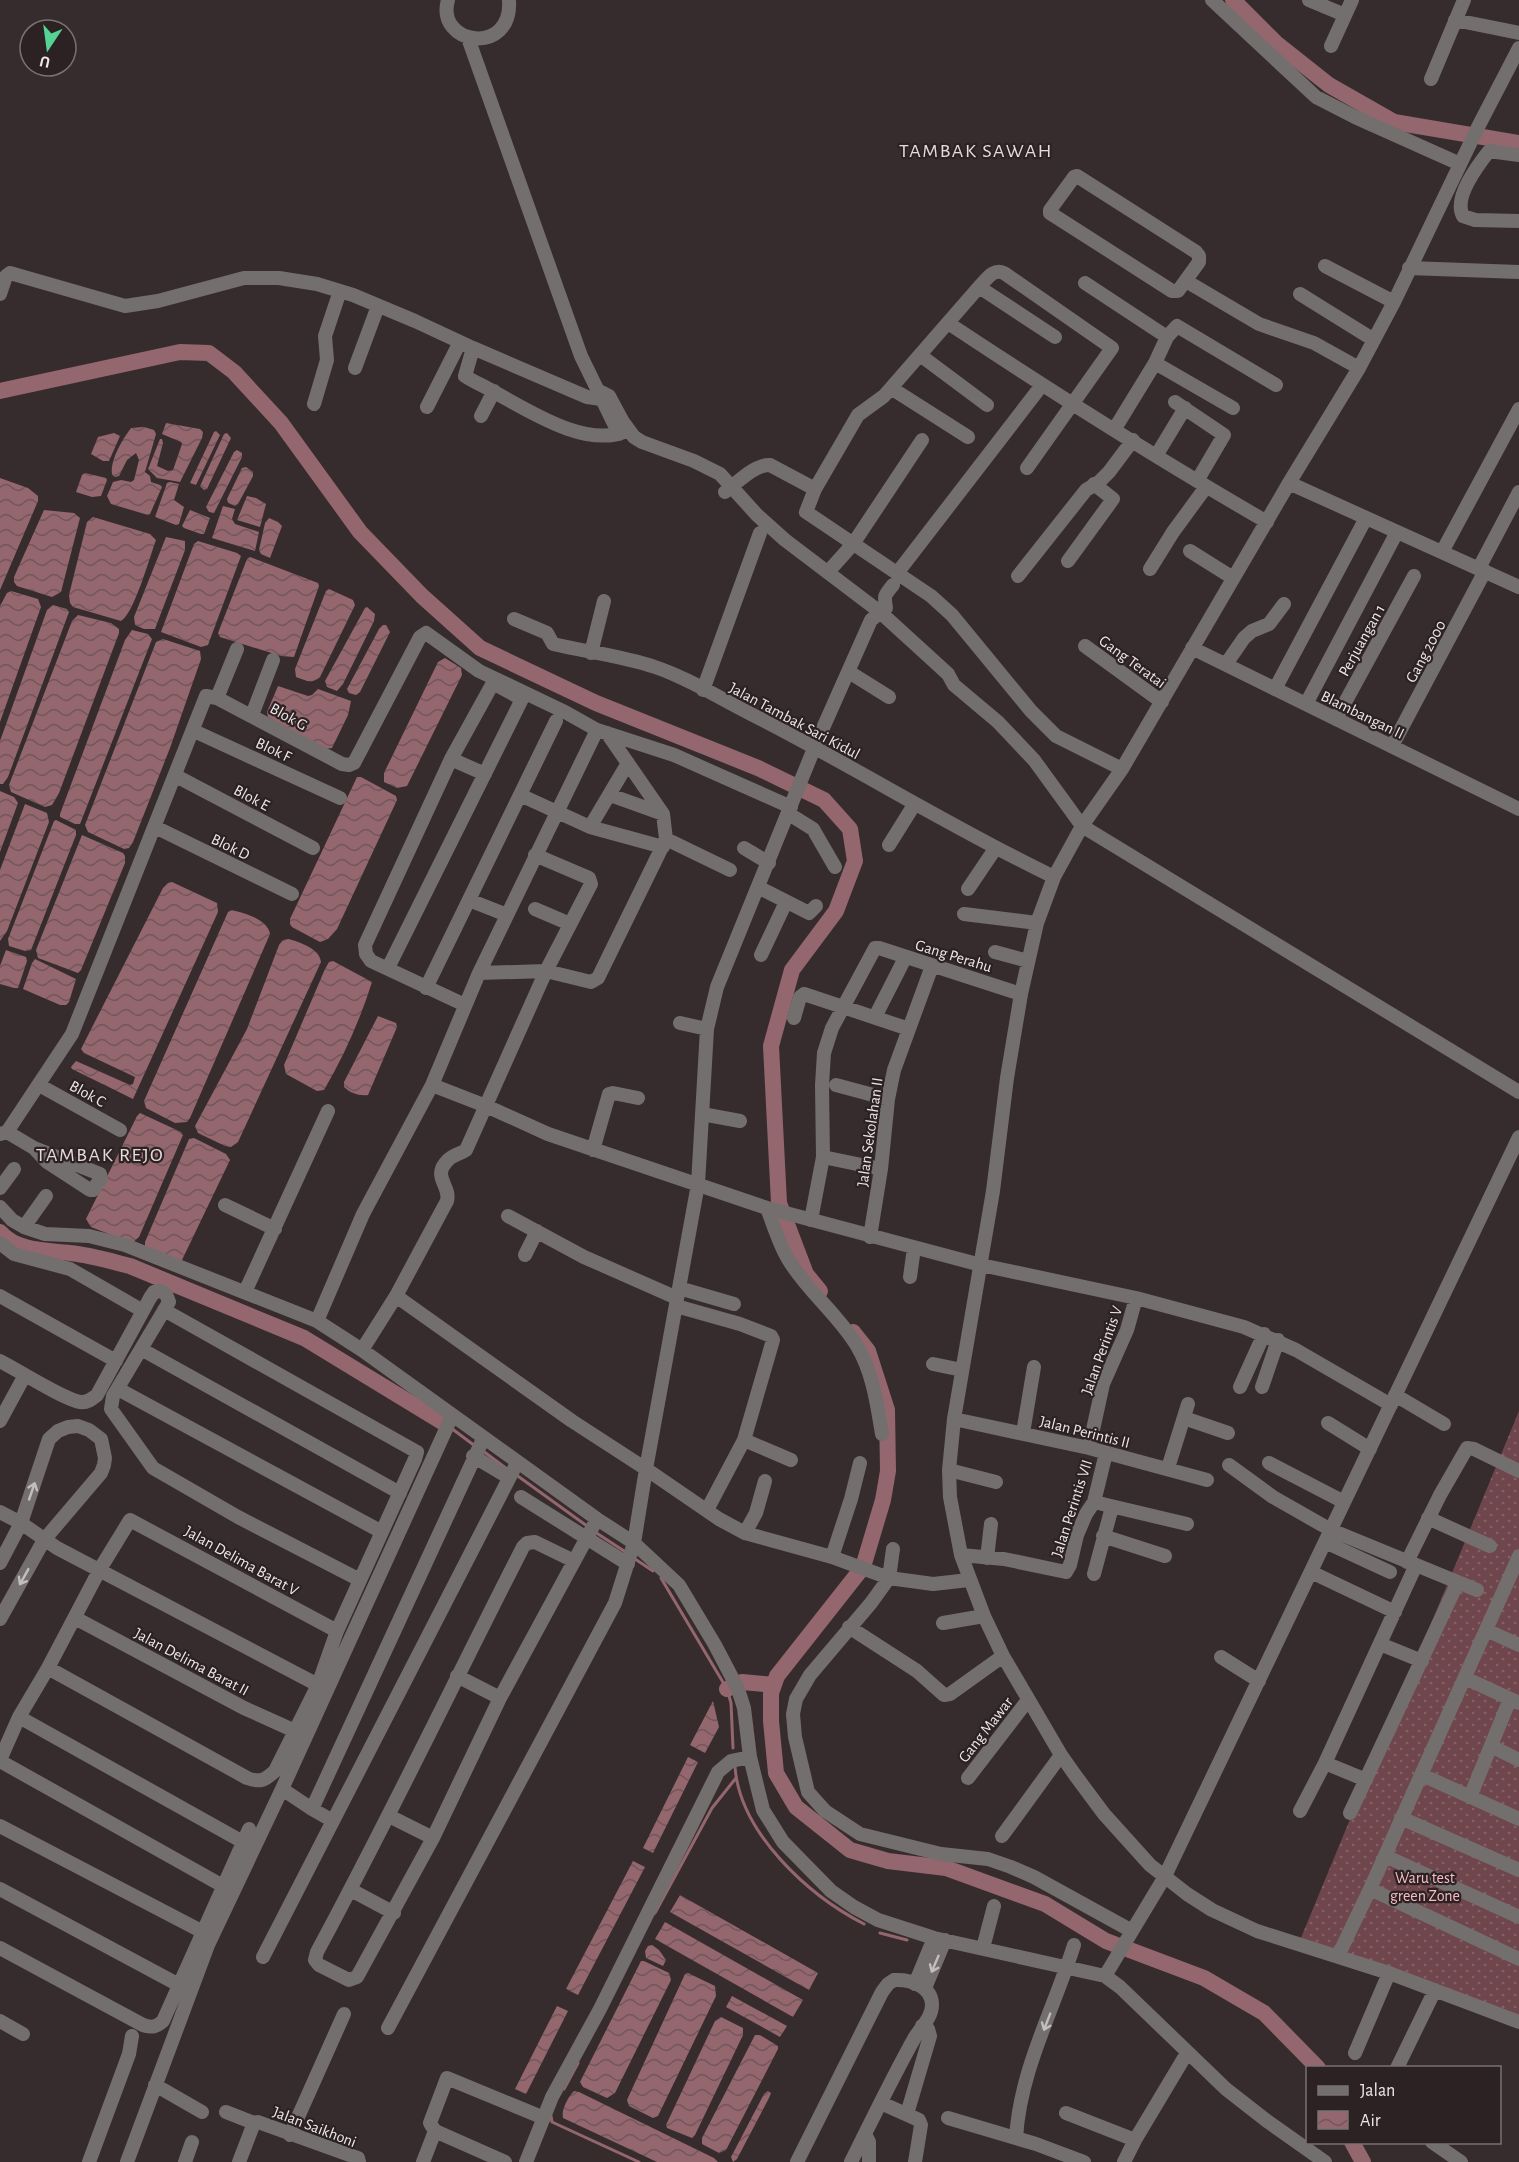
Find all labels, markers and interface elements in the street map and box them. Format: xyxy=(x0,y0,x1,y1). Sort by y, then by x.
north arrow xyxy=(18,18,78,78)
text: U xyxy=(38,53,52,71)
district label: TAMBAK SAWAH xyxy=(899,141,1053,161)
street label: Perjuangan 1 xyxy=(1336,602,1389,680)
street label: Gang 2000 xyxy=(1403,618,1449,685)
street label: Gang Teratai xyxy=(1096,632,1169,691)
street label: Jalan Tambak Sari Kidul xyxy=(726,680,863,762)
street label: Blambangan II xyxy=(1318,688,1407,742)
street label: Blok G xyxy=(267,700,310,734)
street label: Blok F xyxy=(253,735,295,765)
street label: Blok E xyxy=(231,782,272,814)
street label: Blok D xyxy=(209,831,252,863)
street label: Gang Perahu xyxy=(913,937,994,975)
street label: Jalan Sekolahan II xyxy=(854,1077,886,1188)
street label: Blok C xyxy=(67,1078,108,1110)
district label: TAMBAK REJO xyxy=(36,1145,164,1165)
street label: Jalan Perintis V xyxy=(1079,1304,1125,1397)
street label: Jalan Perintis II xyxy=(1038,1413,1132,1451)
street label: Jalan Perintis VII xyxy=(1049,1458,1095,1559)
one-way arrow xyxy=(27,1482,38,1501)
street label: Jalan Delima Barat V xyxy=(182,1523,301,1599)
one-way arrow xyxy=(18,1567,29,1585)
street label: Jalan Delima Barat II xyxy=(132,1625,251,1699)
street label: Gang Mawar xyxy=(955,1693,1017,1765)
park label: Waru test green Zone xyxy=(1390,1870,1460,1904)
one-way arrow xyxy=(929,1955,940,1973)
one-way arrow xyxy=(1040,2012,1051,2031)
legend xyxy=(1306,2066,1501,2144)
text: Jalan xyxy=(1360,2082,1395,2100)
street label: Jalan Saikhoni xyxy=(271,2104,359,2150)
text: Air xyxy=(1360,2112,1381,2130)

